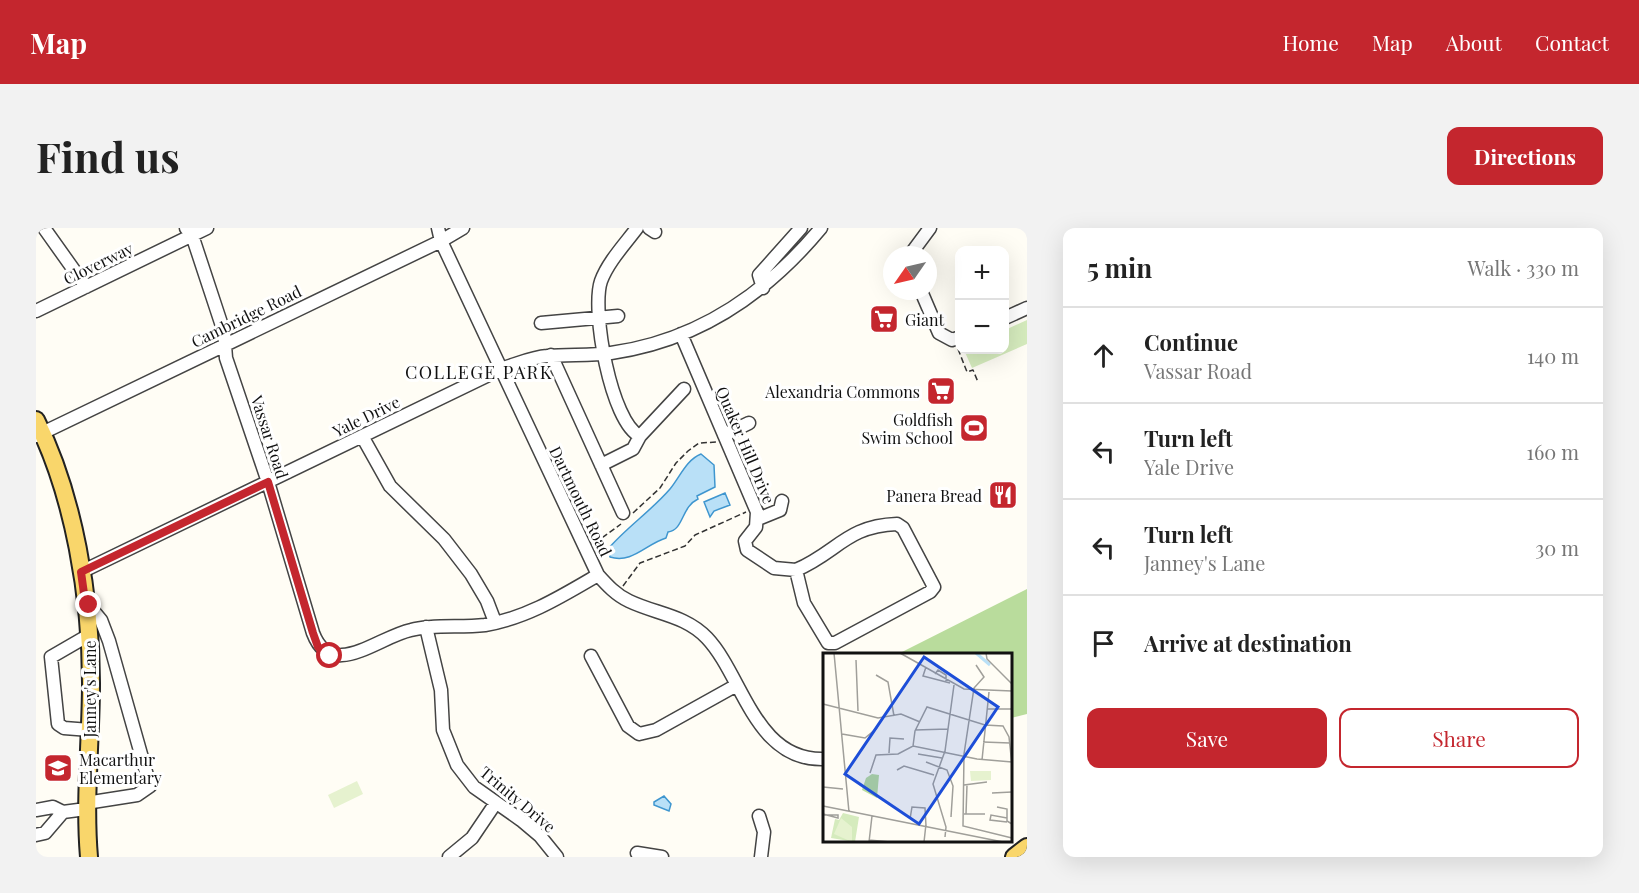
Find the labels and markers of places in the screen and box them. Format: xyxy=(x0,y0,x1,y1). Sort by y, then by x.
supermarket icon: Giant xyxy=(868,303,900,335)
place label: Giant xyxy=(905,309,944,330)
supermarket icon: Alexandria Commons xyxy=(925,375,957,407)
place label: Alexandria Commons xyxy=(764,381,920,402)
place label: Goldfish Swim School xyxy=(861,409,954,448)
sports icon: Goldfish Swim School xyxy=(958,412,990,444)
restaurant icon: Panera Bread xyxy=(987,479,1019,511)
place label: Panera Bread xyxy=(886,485,982,506)
place label: Macarthur Elementary xyxy=(79,749,162,788)
school or university icon: Macarthur Elementary xyxy=(42,752,74,784)

